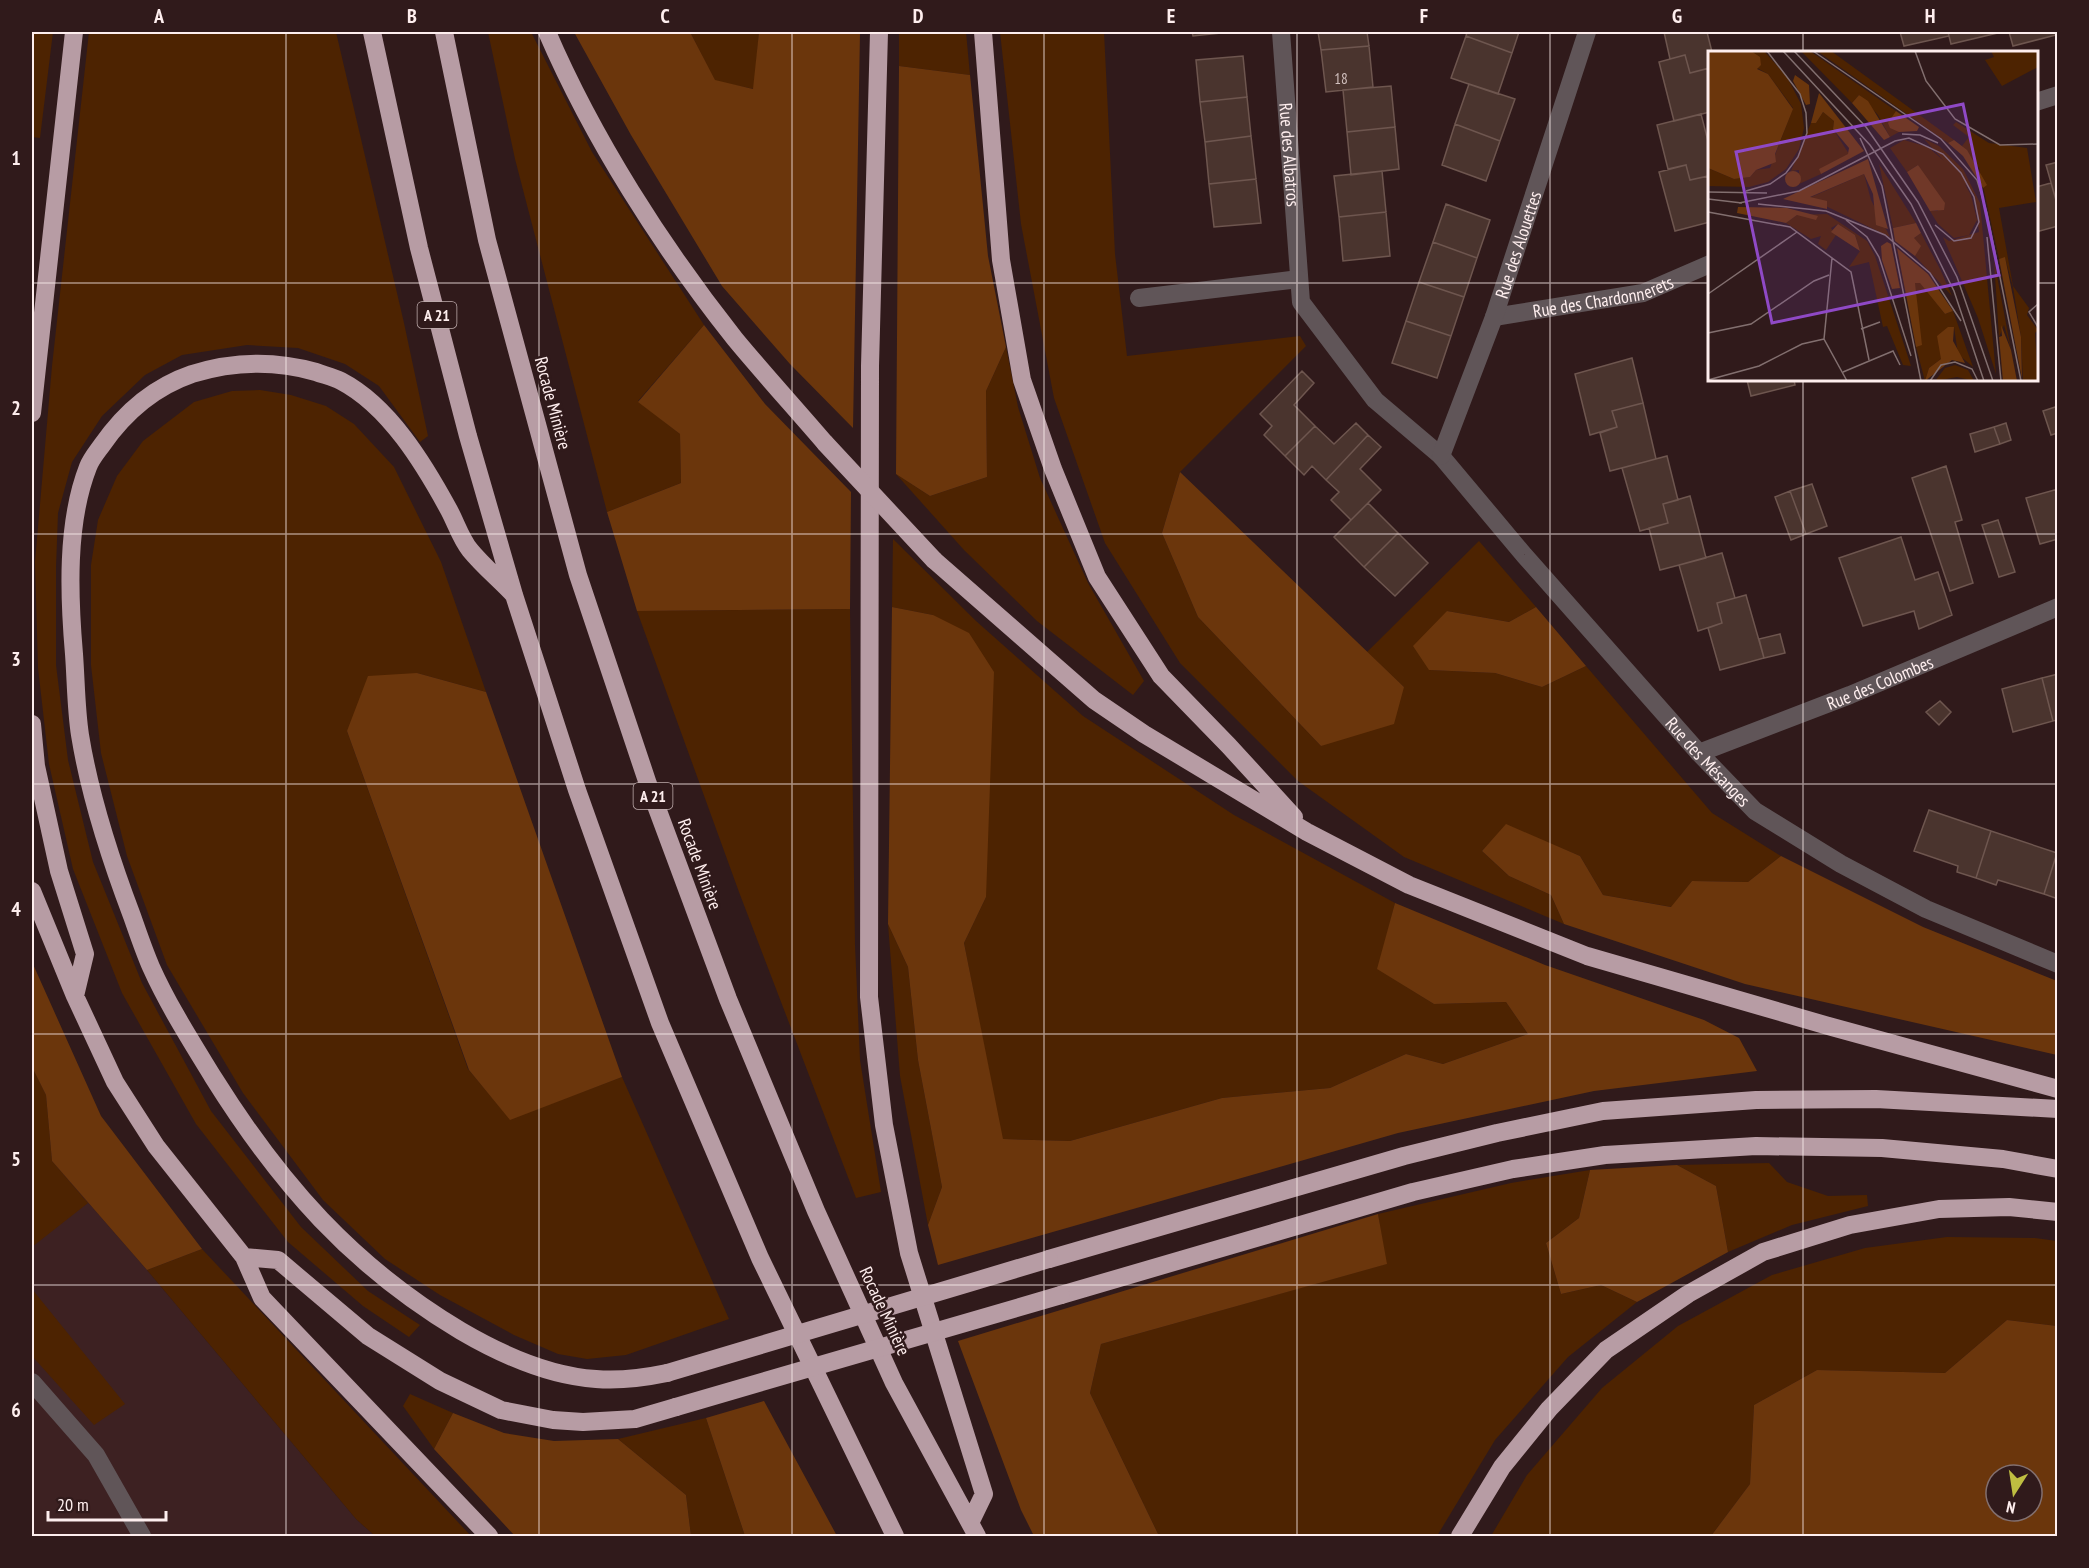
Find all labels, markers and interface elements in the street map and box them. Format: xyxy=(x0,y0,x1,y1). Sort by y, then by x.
text: A xyxy=(153,3,165,29)
text: B xyxy=(407,3,417,29)
text: C xyxy=(660,3,670,29)
text: D xyxy=(913,3,924,29)
text: E xyxy=(1167,3,1175,29)
text: F xyxy=(1420,3,1428,29)
text: G xyxy=(1672,3,1682,29)
text: H xyxy=(1925,3,1935,29)
inset map xyxy=(1708,51,2038,381)
house number: 18 xyxy=(1334,69,1348,88)
street label: Rue des Albatros xyxy=(1275,102,1305,207)
text: 1 xyxy=(11,145,21,171)
street label: Rue des Alouettes xyxy=(1489,188,1546,301)
street label: Rue des Chardonnerets xyxy=(1531,270,1677,322)
road number: A 21 xyxy=(418,302,456,328)
street label: Rocade Minière xyxy=(530,354,576,452)
text: 2 xyxy=(11,395,21,421)
text: 3 xyxy=(11,646,21,672)
street label: Rue des Colombes xyxy=(1823,650,1936,715)
street label: Rue des Mésanges xyxy=(1661,712,1756,811)
road number: A 21 xyxy=(634,783,672,809)
street label: Rocade Minière xyxy=(673,815,727,913)
text: 4 xyxy=(11,896,21,922)
text: 5 xyxy=(11,1146,21,1172)
street label: Rocade Minière xyxy=(854,1263,916,1359)
text: 6 xyxy=(11,1397,21,1423)
north arrow xyxy=(1984,1463,2044,1523)
scale bar xyxy=(48,1484,166,1522)
text: 20 m xyxy=(57,1493,89,1516)
text: N xyxy=(2005,1497,2017,1518)

